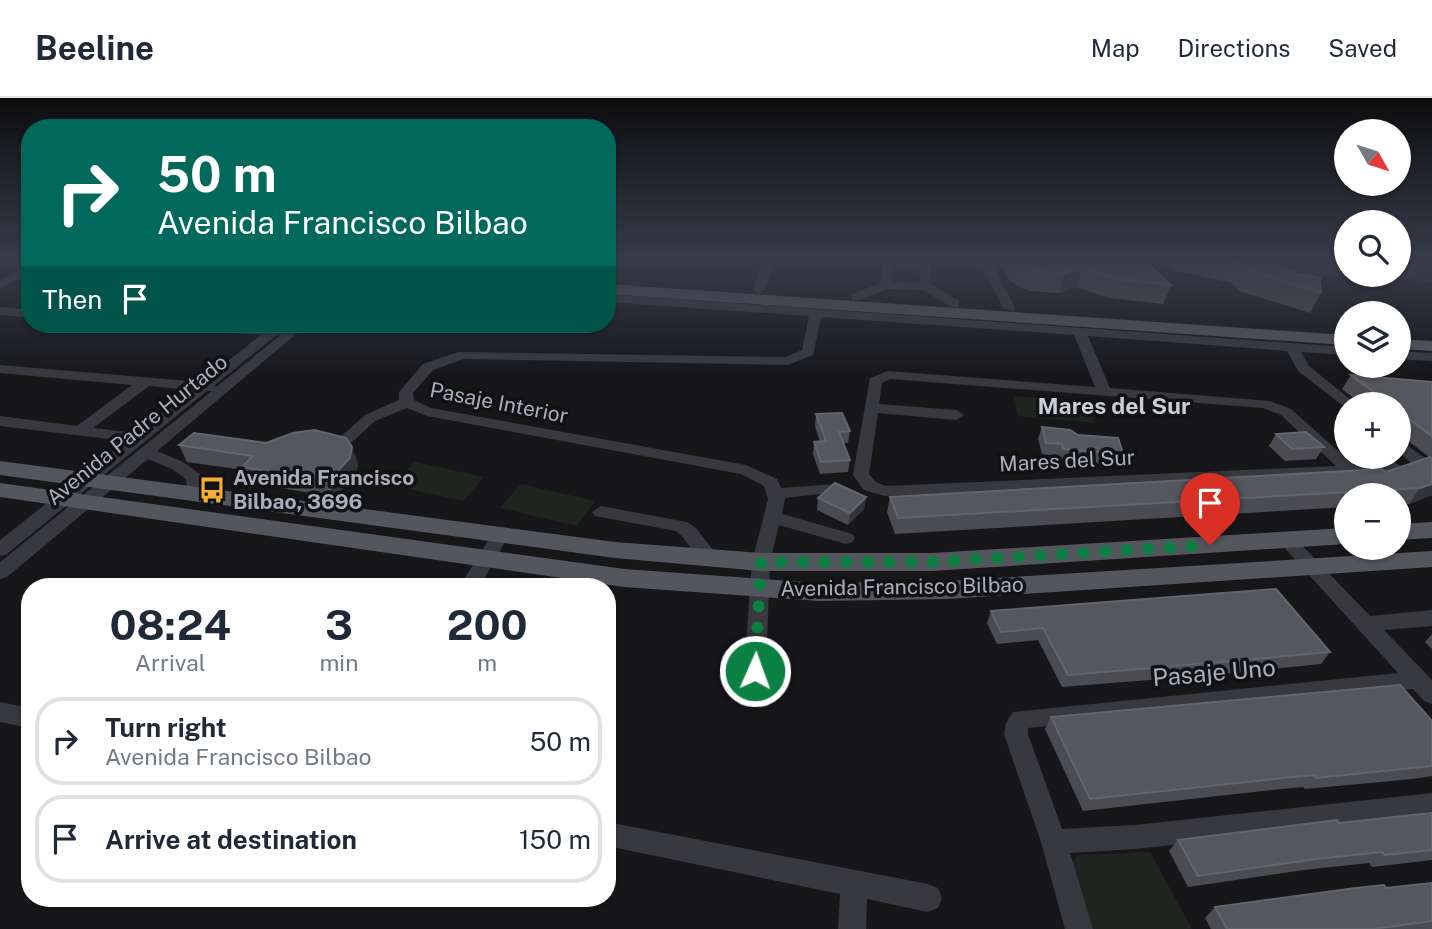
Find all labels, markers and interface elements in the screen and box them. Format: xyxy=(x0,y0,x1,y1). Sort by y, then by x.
text: Beeline xyxy=(35,29,154,67)
text: Map xyxy=(1091,34,1140,62)
text: Directions xyxy=(1178,34,1290,62)
text: Saved xyxy=(1328,34,1397,62)
north arrow xyxy=(1334,119,1410,196)
map controls xyxy=(1334,119,1411,560)
text: 50 m xyxy=(157,145,277,203)
icon: right xyxy=(42,147,133,238)
text: Avenida Francisco Bilbao xyxy=(157,204,528,241)
button: search xyxy=(1334,210,1411,287)
icon: arrive xyxy=(116,280,154,318)
text: Then xyxy=(42,284,102,315)
button: layers xyxy=(1334,301,1411,378)
street label: Avenida Padre Hurtado xyxy=(41,349,232,510)
street label: Pasaje Interior xyxy=(428,377,570,428)
district label: Mares del Sur xyxy=(1038,392,1190,419)
button: + xyxy=(1334,392,1411,469)
street label: Mares del Sur xyxy=(998,444,1135,477)
place label: Avenida Francisco Bilbao, 3696 xyxy=(233,465,414,514)
pin xyxy=(1180,473,1240,545)
bus stop icon: Avenida Francisco Bilbao, 3696 xyxy=(197,475,227,505)
button: − xyxy=(1334,483,1411,560)
icon: arrive xyxy=(1191,484,1229,522)
street label: Avenida Francisco Bilbao xyxy=(780,572,1024,601)
text: 08:24 xyxy=(109,600,231,649)
text: 3 xyxy=(325,600,353,649)
text: 200 xyxy=(447,600,528,649)
position arrow xyxy=(718,634,792,708)
text: Arrival xyxy=(135,649,206,676)
text: min xyxy=(319,649,358,676)
text: m xyxy=(477,649,497,676)
street label: Pasaje Uno xyxy=(1151,653,1277,691)
text: Turn right xyxy=(105,712,227,743)
icon: right xyxy=(46,722,84,760)
text: 50 m xyxy=(530,726,591,757)
text: Avenida Francisco Bilbao xyxy=(105,743,372,770)
icon: arrive xyxy=(46,820,84,858)
text: Arrive at destination xyxy=(105,824,357,855)
text: 150 m xyxy=(519,824,591,855)

